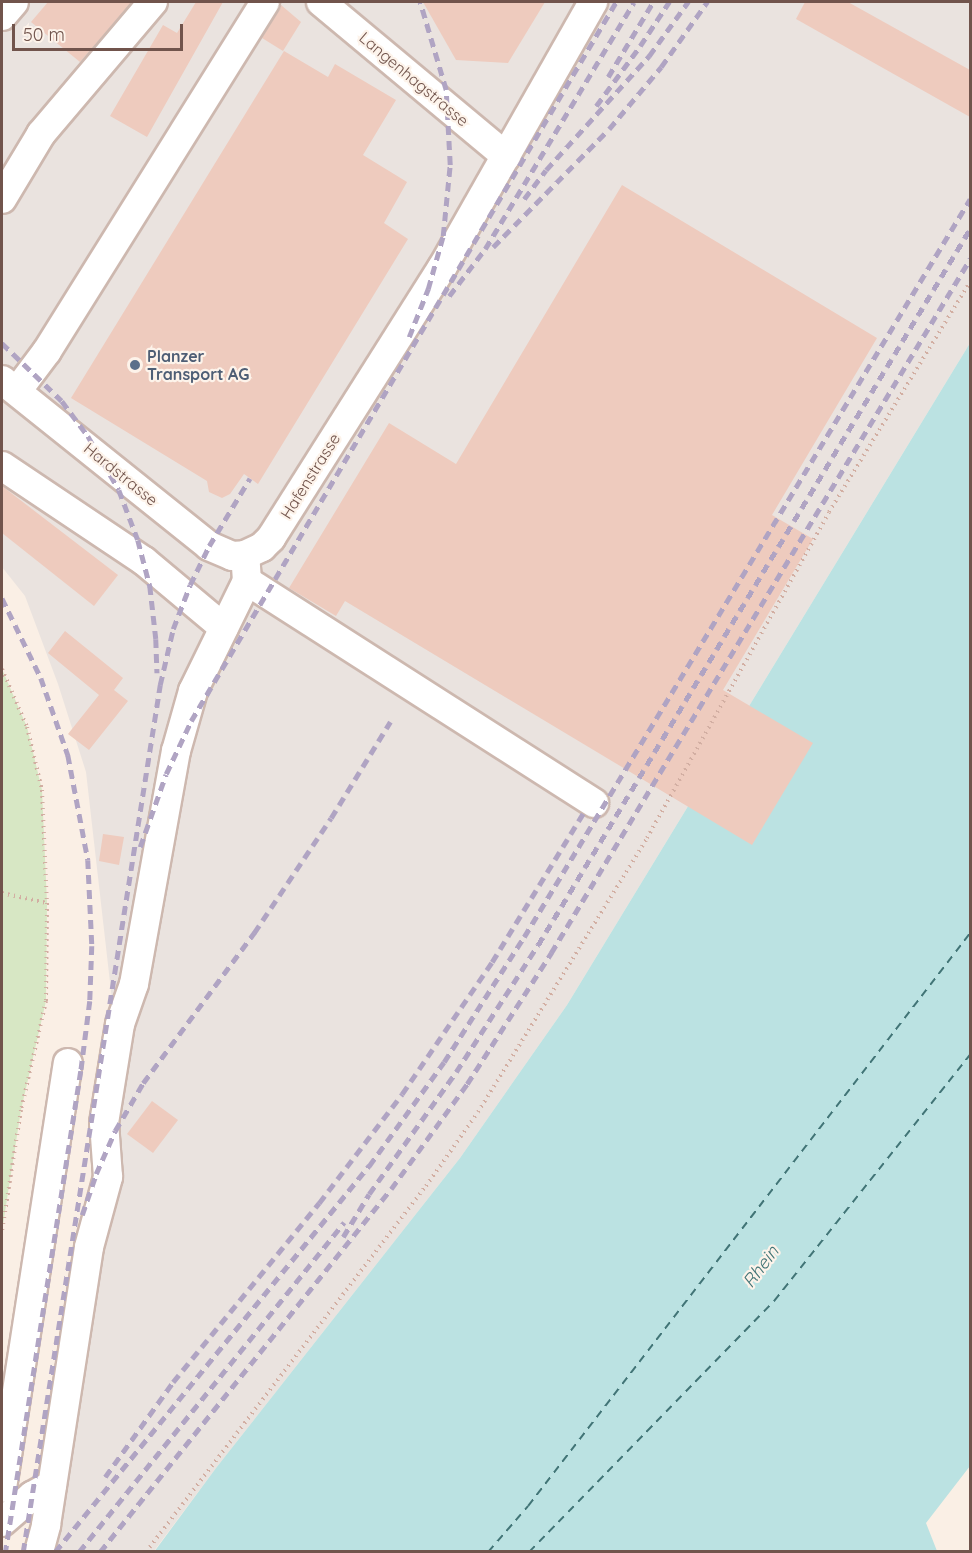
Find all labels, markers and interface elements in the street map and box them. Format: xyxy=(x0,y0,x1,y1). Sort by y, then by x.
scale bar xyxy=(15,12,186,50)
text: 50 m xyxy=(23,23,65,46)
street label: Langenhagstrasse xyxy=(355,28,473,130)
place label: Planzer Transport AG xyxy=(147,346,249,384)
marker: Planzer Transport AG xyxy=(128,358,142,372)
street label: Hafenstrasse xyxy=(276,430,344,522)
street label: Hardstrasse xyxy=(80,438,162,510)
water label: Rhein xyxy=(738,1242,784,1292)

